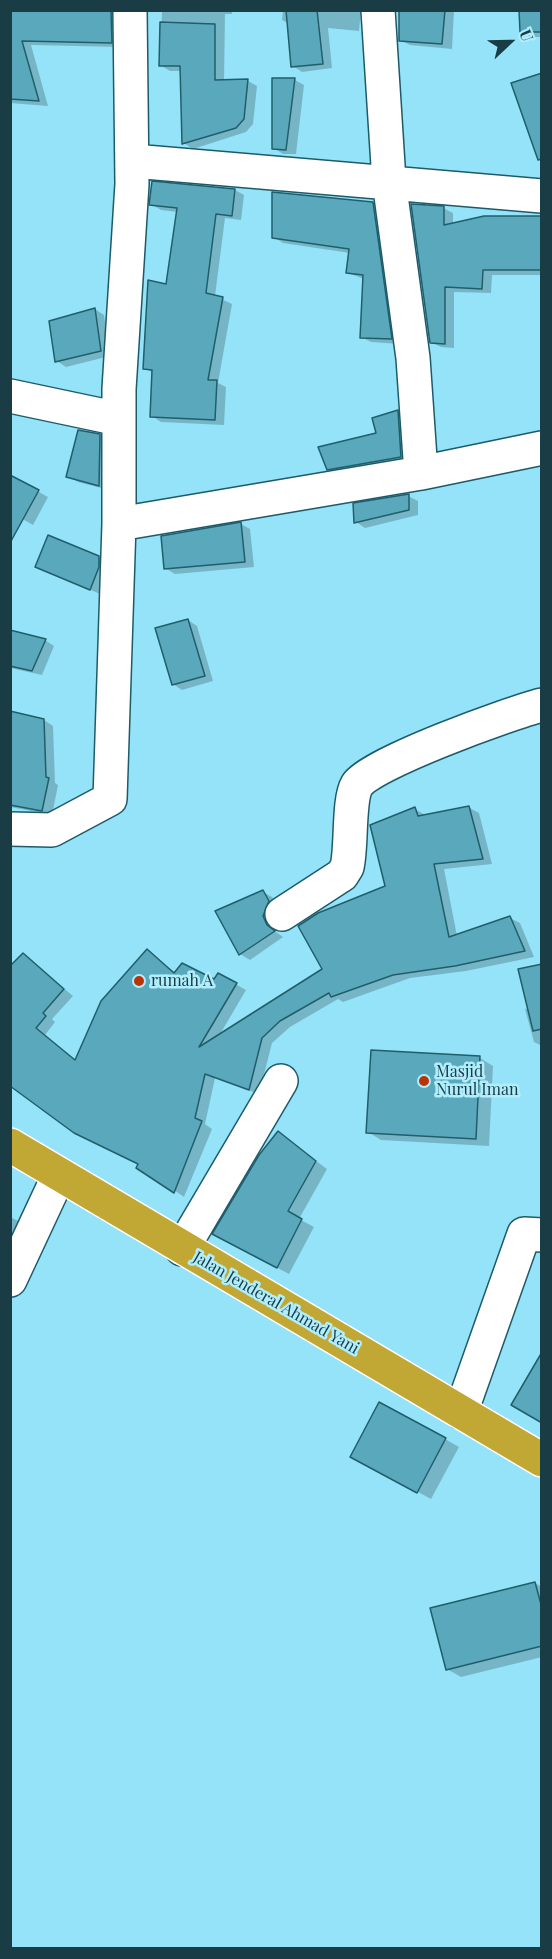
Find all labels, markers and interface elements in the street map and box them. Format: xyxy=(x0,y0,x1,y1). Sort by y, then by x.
north arrow xyxy=(480,12,540,72)
text: U xyxy=(515,26,539,44)
place label: rumah A xyxy=(151,971,213,991)
marker: rumah A xyxy=(132,974,146,988)
place label: Masjid Nurul Iman xyxy=(436,1062,518,1100)
marker: Masjid Nurul Iman xyxy=(417,1074,431,1088)
street label: Jalan Jenderal Ahmad Yani xyxy=(190,1248,362,1358)

